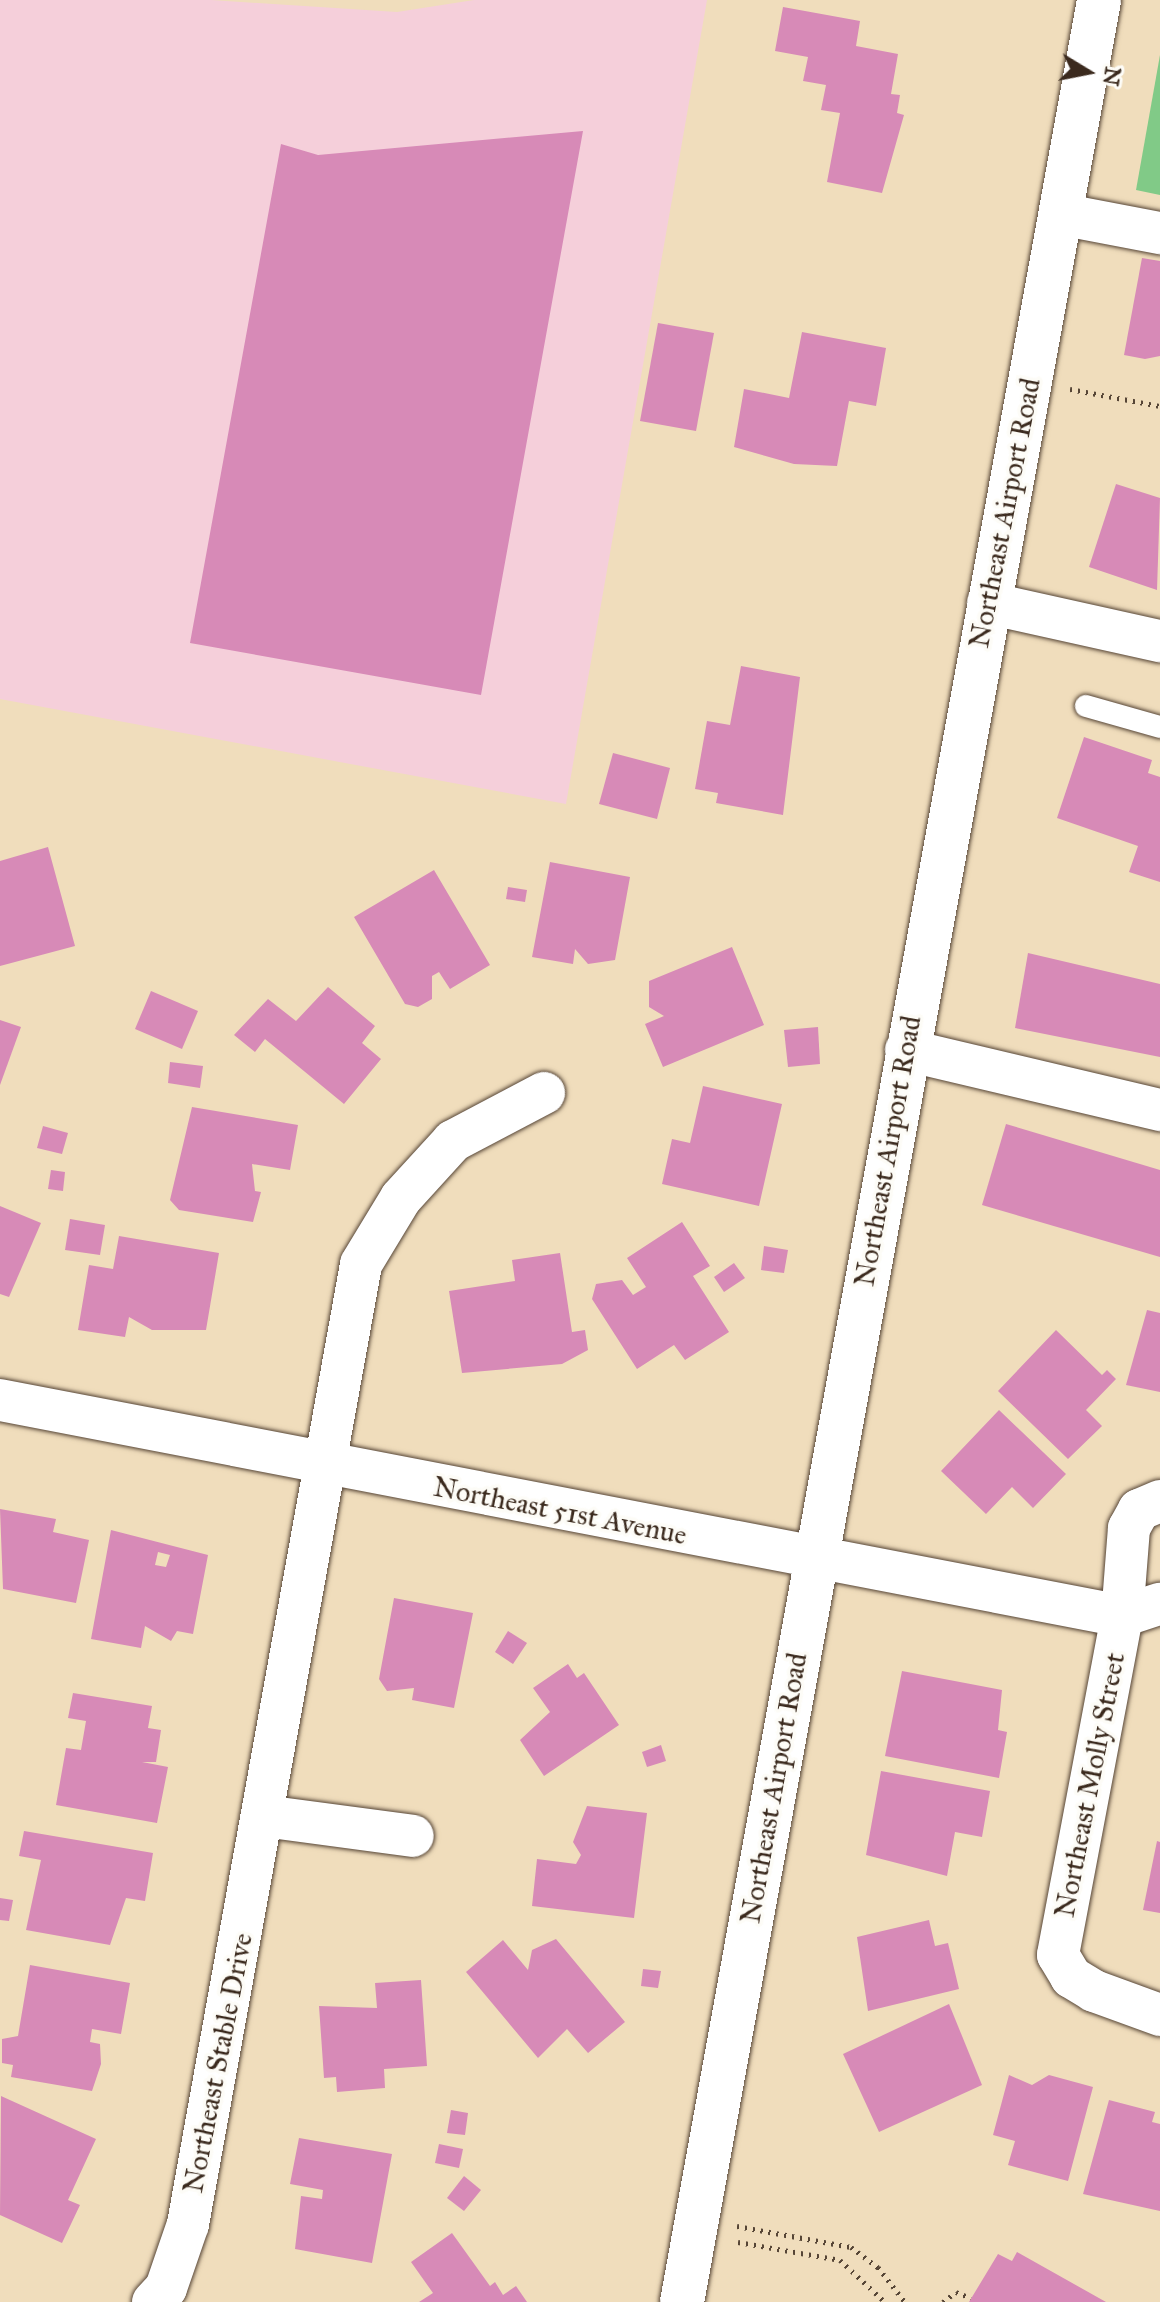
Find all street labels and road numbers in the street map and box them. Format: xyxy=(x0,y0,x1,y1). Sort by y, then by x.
street label: Northeast Airport Road xyxy=(962,375,1048,651)
street label: Northeast Airport Road xyxy=(848,1013,928,1289)
street label: Northeast 51st Avenue xyxy=(430,1470,690,1552)
street label: Northeast Airport Road xyxy=(734,1650,814,1926)
street label: Northeast Molly Street xyxy=(1048,1650,1132,1920)
street label: Northeast Stable Drive xyxy=(176,1930,260,2196)

